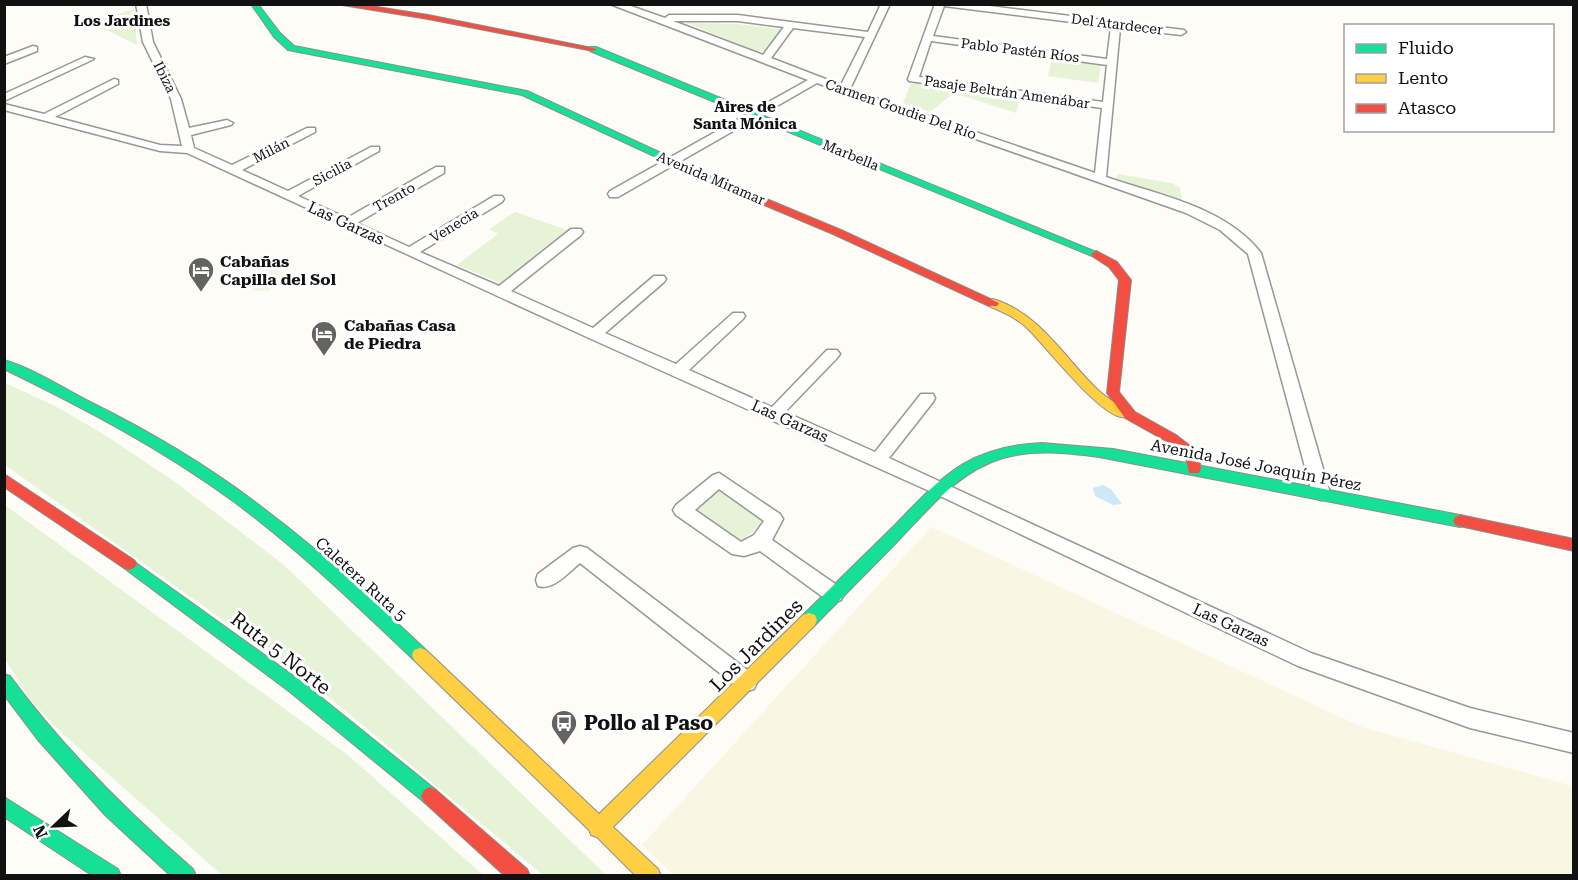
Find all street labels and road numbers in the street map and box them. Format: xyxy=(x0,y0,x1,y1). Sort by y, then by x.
street label: Del Atardecer xyxy=(1070,10,1164,38)
street label: Pablo Pastén Ríos xyxy=(960,35,1081,65)
street label: Ibiza xyxy=(150,59,180,96)
street label: Pasaje Beltrán Amenábar xyxy=(923,72,1091,112)
street label: Carmen Goudie Del Río xyxy=(823,76,979,142)
street label: Milán xyxy=(250,134,292,166)
street label: Marbella xyxy=(820,136,882,174)
street label: Avenida Miramar xyxy=(655,148,768,208)
street label: Sicilia xyxy=(310,155,355,189)
street label: Trento xyxy=(370,179,418,215)
street label: Las Garzas xyxy=(305,197,388,249)
street label: Venecia xyxy=(427,204,481,246)
street label: Las Garzas xyxy=(749,396,832,447)
street label: Avenida José Joaquín Pérez xyxy=(1149,435,1363,495)
street label: Caletera Ruta 5 xyxy=(312,533,410,625)
street label: Los Jardines xyxy=(705,594,807,696)
street label: Las Garzas xyxy=(1190,599,1273,651)
street label: Ruta 5 Norte xyxy=(226,606,336,700)

